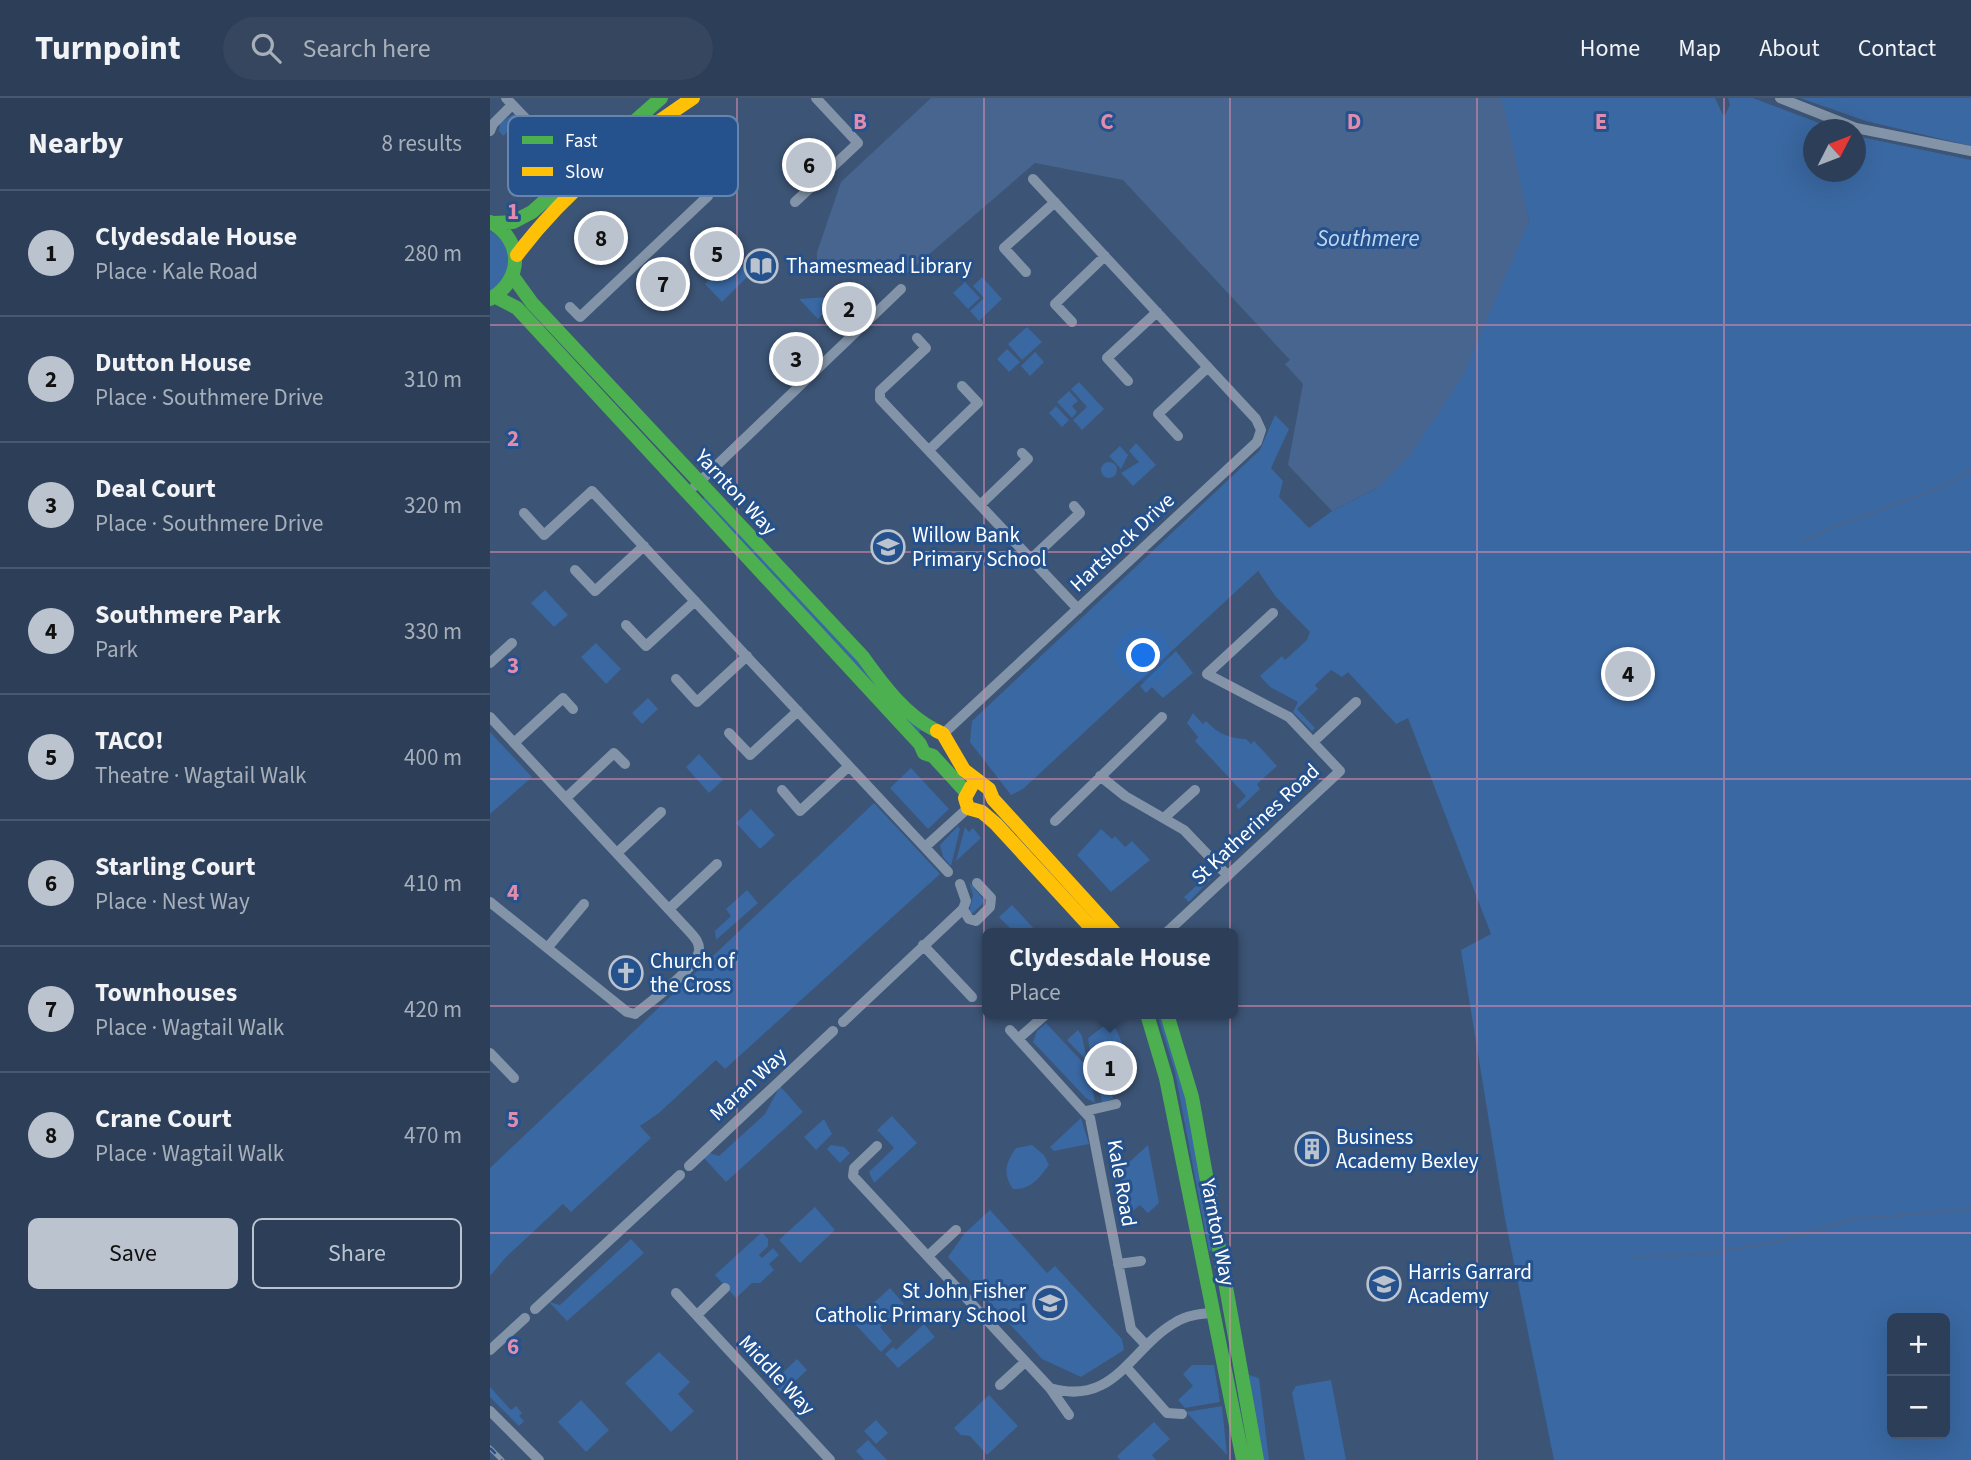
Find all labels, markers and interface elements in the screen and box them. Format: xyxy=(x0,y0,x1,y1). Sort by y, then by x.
search box xyxy=(223,17,713,80)
text: Turnpoint xyxy=(35,25,181,72)
icon: search xyxy=(247,29,285,67)
text: Search here xyxy=(303,30,431,67)
text: Home xyxy=(1580,31,1640,66)
text: Map xyxy=(1678,31,1721,66)
text: About xyxy=(1759,31,1820,66)
text: Contact xyxy=(1858,31,1936,66)
text: B xyxy=(853,105,867,138)
text: C xyxy=(1100,105,1114,138)
text: D xyxy=(1347,105,1361,138)
text: E xyxy=(1595,105,1607,138)
legend xyxy=(508,116,738,196)
north arrow xyxy=(1803,119,1866,182)
text: Nearby xyxy=(28,122,123,165)
text: 8 results xyxy=(382,127,462,160)
text: Fast xyxy=(565,128,598,155)
pin: 6 xyxy=(786,139,832,191)
text: Slow xyxy=(565,159,604,186)
text: 1 xyxy=(507,195,519,228)
pin: 8 xyxy=(578,212,624,264)
text: Clydesdale House xyxy=(95,218,297,255)
water label: Southmere xyxy=(1316,222,1420,255)
pin: 5 xyxy=(694,228,740,280)
text: 1 xyxy=(45,237,57,270)
text: 280 m xyxy=(404,237,462,270)
library icon: Thamesmead Library xyxy=(742,247,780,285)
place label: Thamesmead Library xyxy=(786,251,972,281)
text: Place · Kale Road xyxy=(95,255,258,288)
pin: 7 xyxy=(640,258,686,310)
pin: 2 xyxy=(826,283,872,335)
pin: 3 xyxy=(773,333,819,385)
text: Dutton House xyxy=(95,344,251,381)
text: 2 xyxy=(45,363,57,396)
text: 310 m xyxy=(404,363,462,396)
text: Place · Southmere Drive xyxy=(95,381,323,414)
text: 2 xyxy=(507,422,519,455)
street label: Yarnton Way xyxy=(687,441,784,542)
text: Deal Court xyxy=(95,470,216,507)
street label: Hartslock Drive xyxy=(1063,485,1181,599)
text: 3 xyxy=(45,489,57,522)
text: 320 m xyxy=(404,489,462,522)
text: Place · Southmere Drive xyxy=(95,507,323,540)
place label: Willow Bank Primary School xyxy=(912,520,1047,574)
school or university icon: Willow Bank Primary School xyxy=(869,528,907,566)
text: Southmere Park xyxy=(95,596,281,633)
text: 4 xyxy=(45,615,57,648)
text: 330 m xyxy=(404,615,462,648)
text: Park xyxy=(95,633,138,666)
your location xyxy=(1126,638,1160,672)
pin: 4 xyxy=(1605,648,1651,700)
text: 3 xyxy=(507,649,519,682)
text: TACO! xyxy=(95,722,164,759)
text: 5 xyxy=(45,741,57,774)
text: 400 m xyxy=(404,741,462,774)
street label: St Katherines Road xyxy=(1184,756,1326,892)
text: Theatre · Wagtail Walk xyxy=(95,759,307,792)
text: Starling Court xyxy=(95,848,255,885)
text: 6 xyxy=(45,867,57,900)
text: 410 m xyxy=(404,867,462,900)
text: 4 xyxy=(507,876,519,909)
text: Place · Nest Way xyxy=(95,885,250,918)
popup xyxy=(982,928,1238,1019)
text: Clydesdale House xyxy=(1009,939,1211,976)
place label: Church of the Cross xyxy=(650,946,735,1000)
church icon: Church of the Cross xyxy=(607,954,645,992)
text: Townhouses xyxy=(95,974,237,1011)
text: Place xyxy=(1009,976,1061,1009)
text: 7 xyxy=(45,993,57,1026)
text: 420 m xyxy=(404,993,462,1026)
text: Place · Wagtail Walk xyxy=(95,1011,284,1044)
street label: Maran Way xyxy=(703,1040,793,1128)
pin: 1 xyxy=(1087,1042,1133,1094)
text: Crane Court xyxy=(95,1100,232,1137)
text: 5 xyxy=(507,1103,519,1136)
text: 8 xyxy=(45,1119,57,1152)
text: 470 m xyxy=(404,1119,462,1152)
place label: Business Academy Bexley xyxy=(1336,1122,1479,1176)
building icon: Business Academy Bexley xyxy=(1293,1130,1331,1168)
text: Place · Wagtail Walk xyxy=(95,1137,284,1170)
street label: Kale Road xyxy=(1100,1137,1144,1229)
street label: Yarnton Way xyxy=(1193,1175,1243,1288)
button: Save xyxy=(28,1218,238,1289)
button: Share xyxy=(252,1218,462,1289)
place label: Harris Garrard Academy xyxy=(1408,1257,1532,1311)
school or university icon: Harris Garrard Academy xyxy=(1365,1265,1403,1303)
place label: St John Fisher Catholic Primary School xyxy=(815,1276,1027,1330)
school or university icon: St John Fisher Catholic Primary School xyxy=(1031,1284,1069,1322)
map controls xyxy=(1887,1313,1950,1439)
button: + xyxy=(1887,1313,1950,1376)
street label: Middle Way xyxy=(732,1328,822,1422)
text: 6 xyxy=(507,1330,519,1363)
button: − xyxy=(1887,1376,1950,1439)

